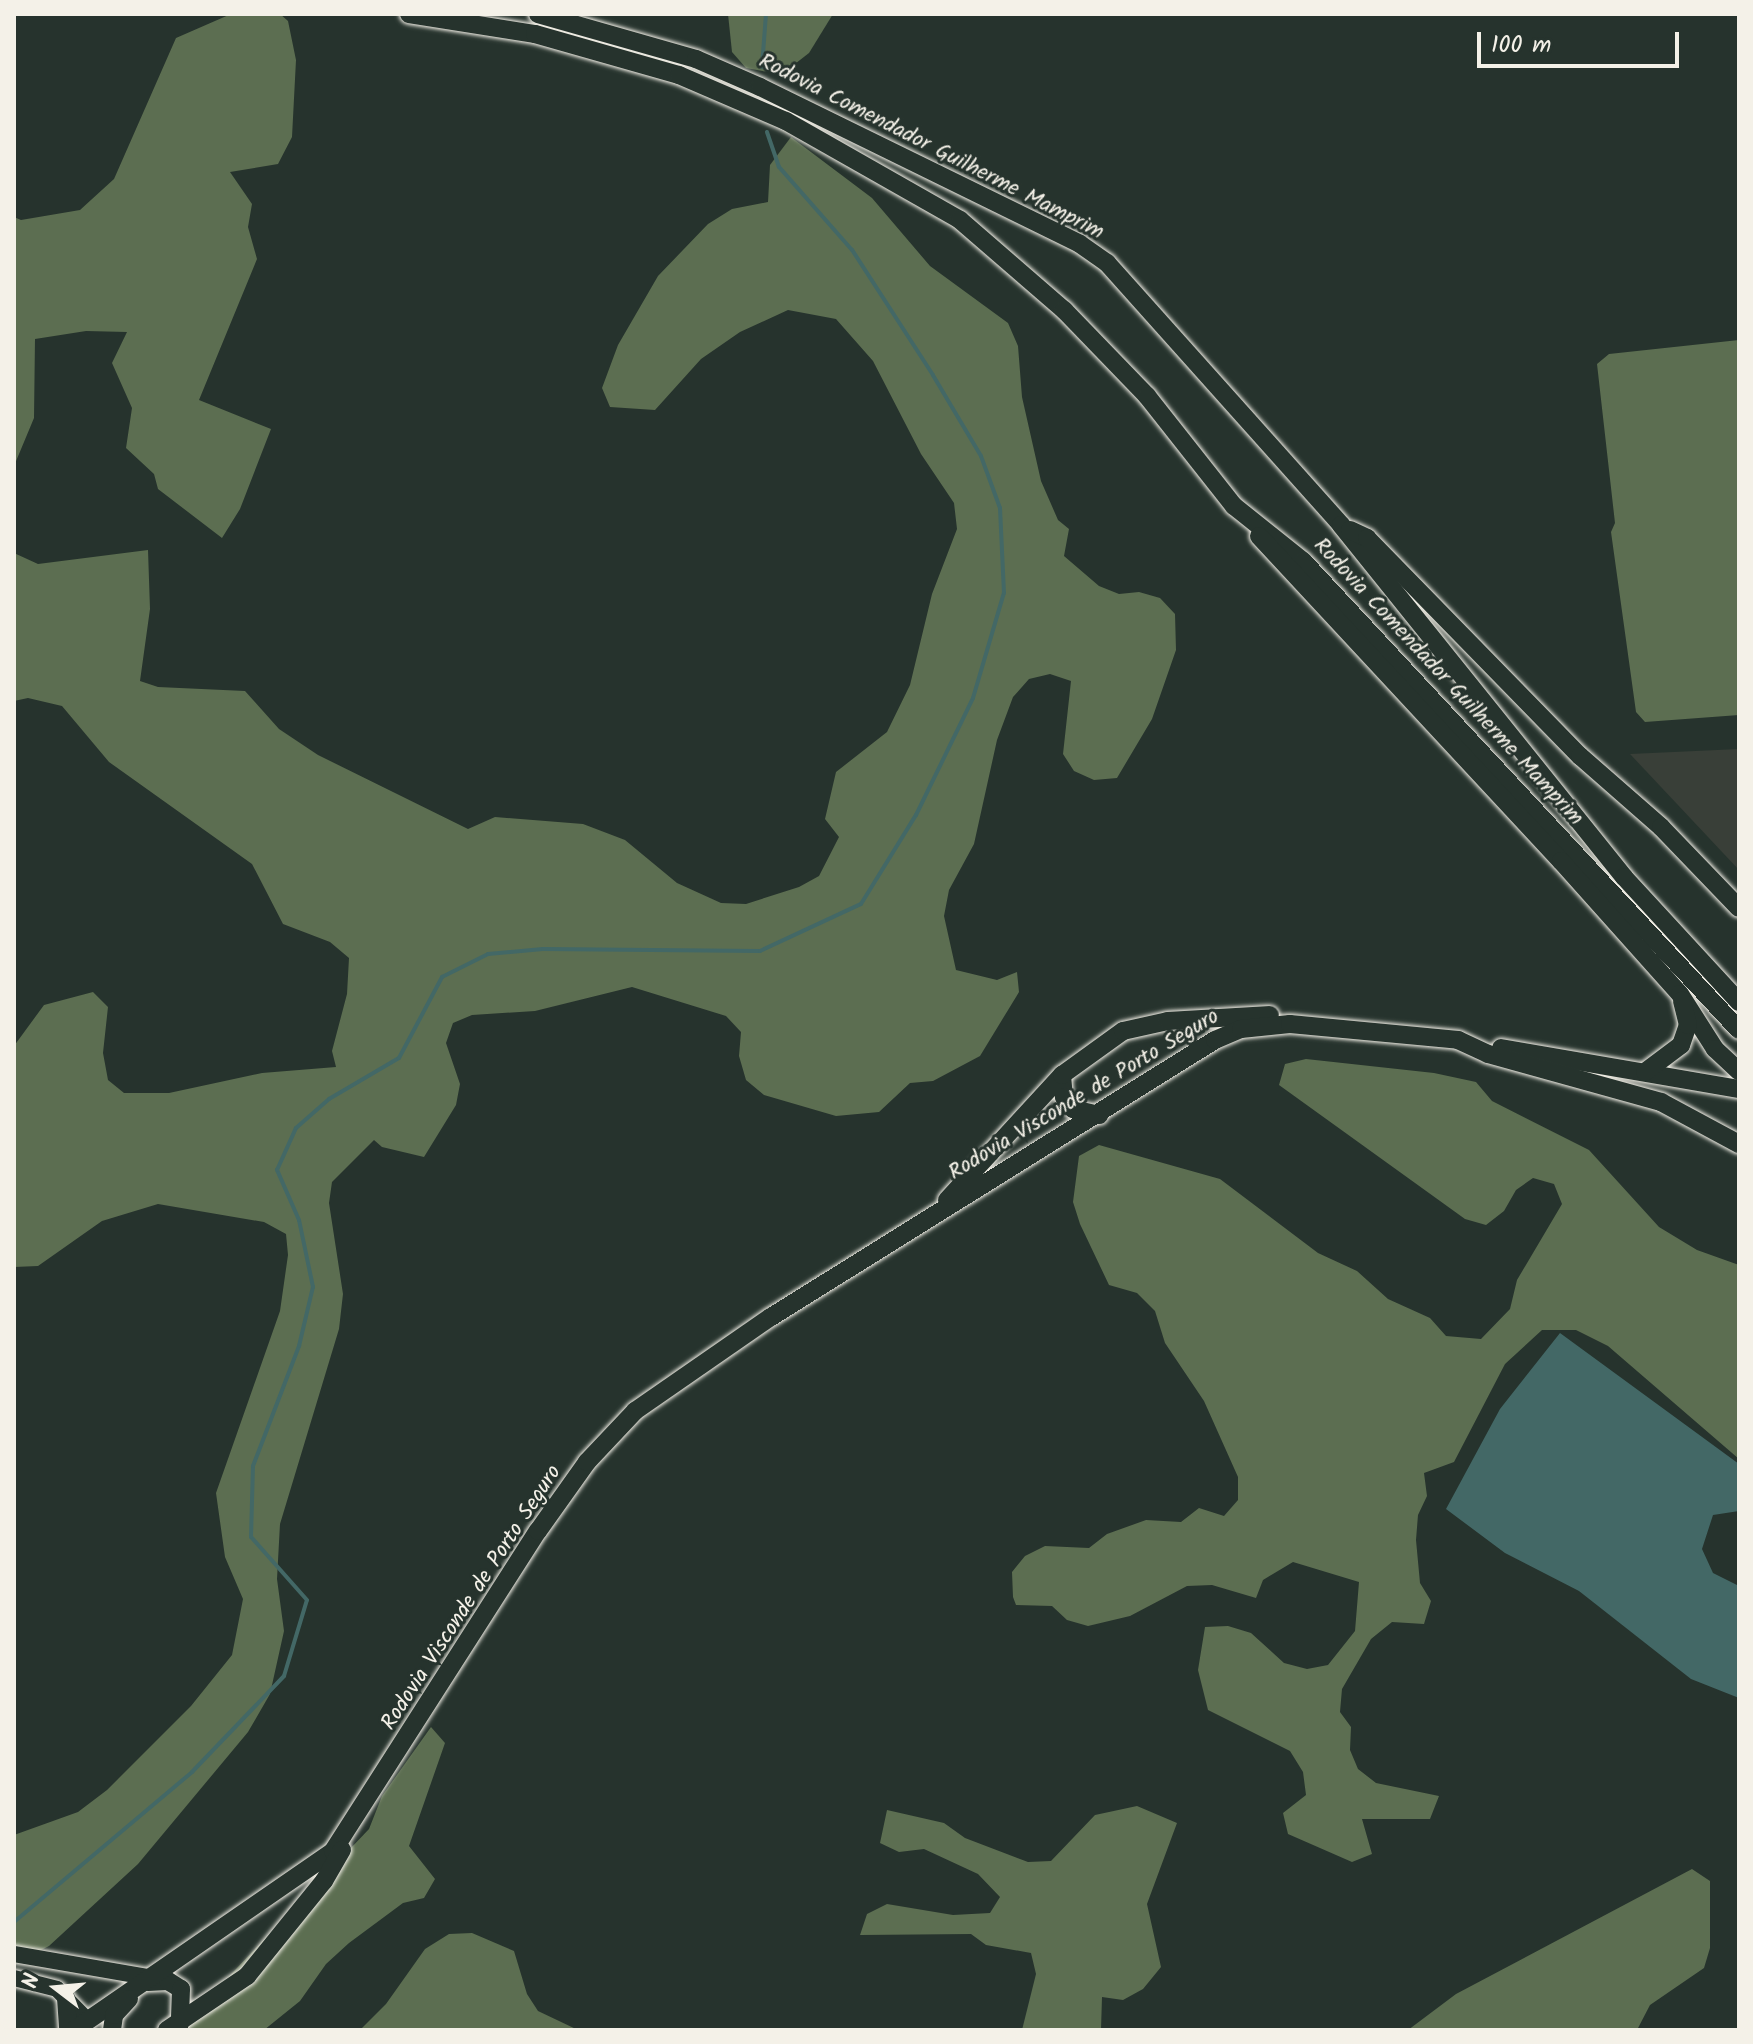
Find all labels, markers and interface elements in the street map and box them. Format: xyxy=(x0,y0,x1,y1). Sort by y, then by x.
scale bar xyxy=(1481,16,1683,66)
text: 100 m xyxy=(1491,26,1551,65)
street label: Rodovia Comendador Guilherme Mamprim xyxy=(754,48,1108,246)
street label: Rodovia Comendador Guilherme Mamprim xyxy=(1308,533,1588,831)
street label: Rodovia Visconde de Porto Seguro xyxy=(944,1004,1224,1186)
street label: Rodovia Visconde de Porto Seguro xyxy=(376,1460,568,1736)
north arrow xyxy=(16,1948,96,2028)
text: N xyxy=(14,1970,51,1993)

